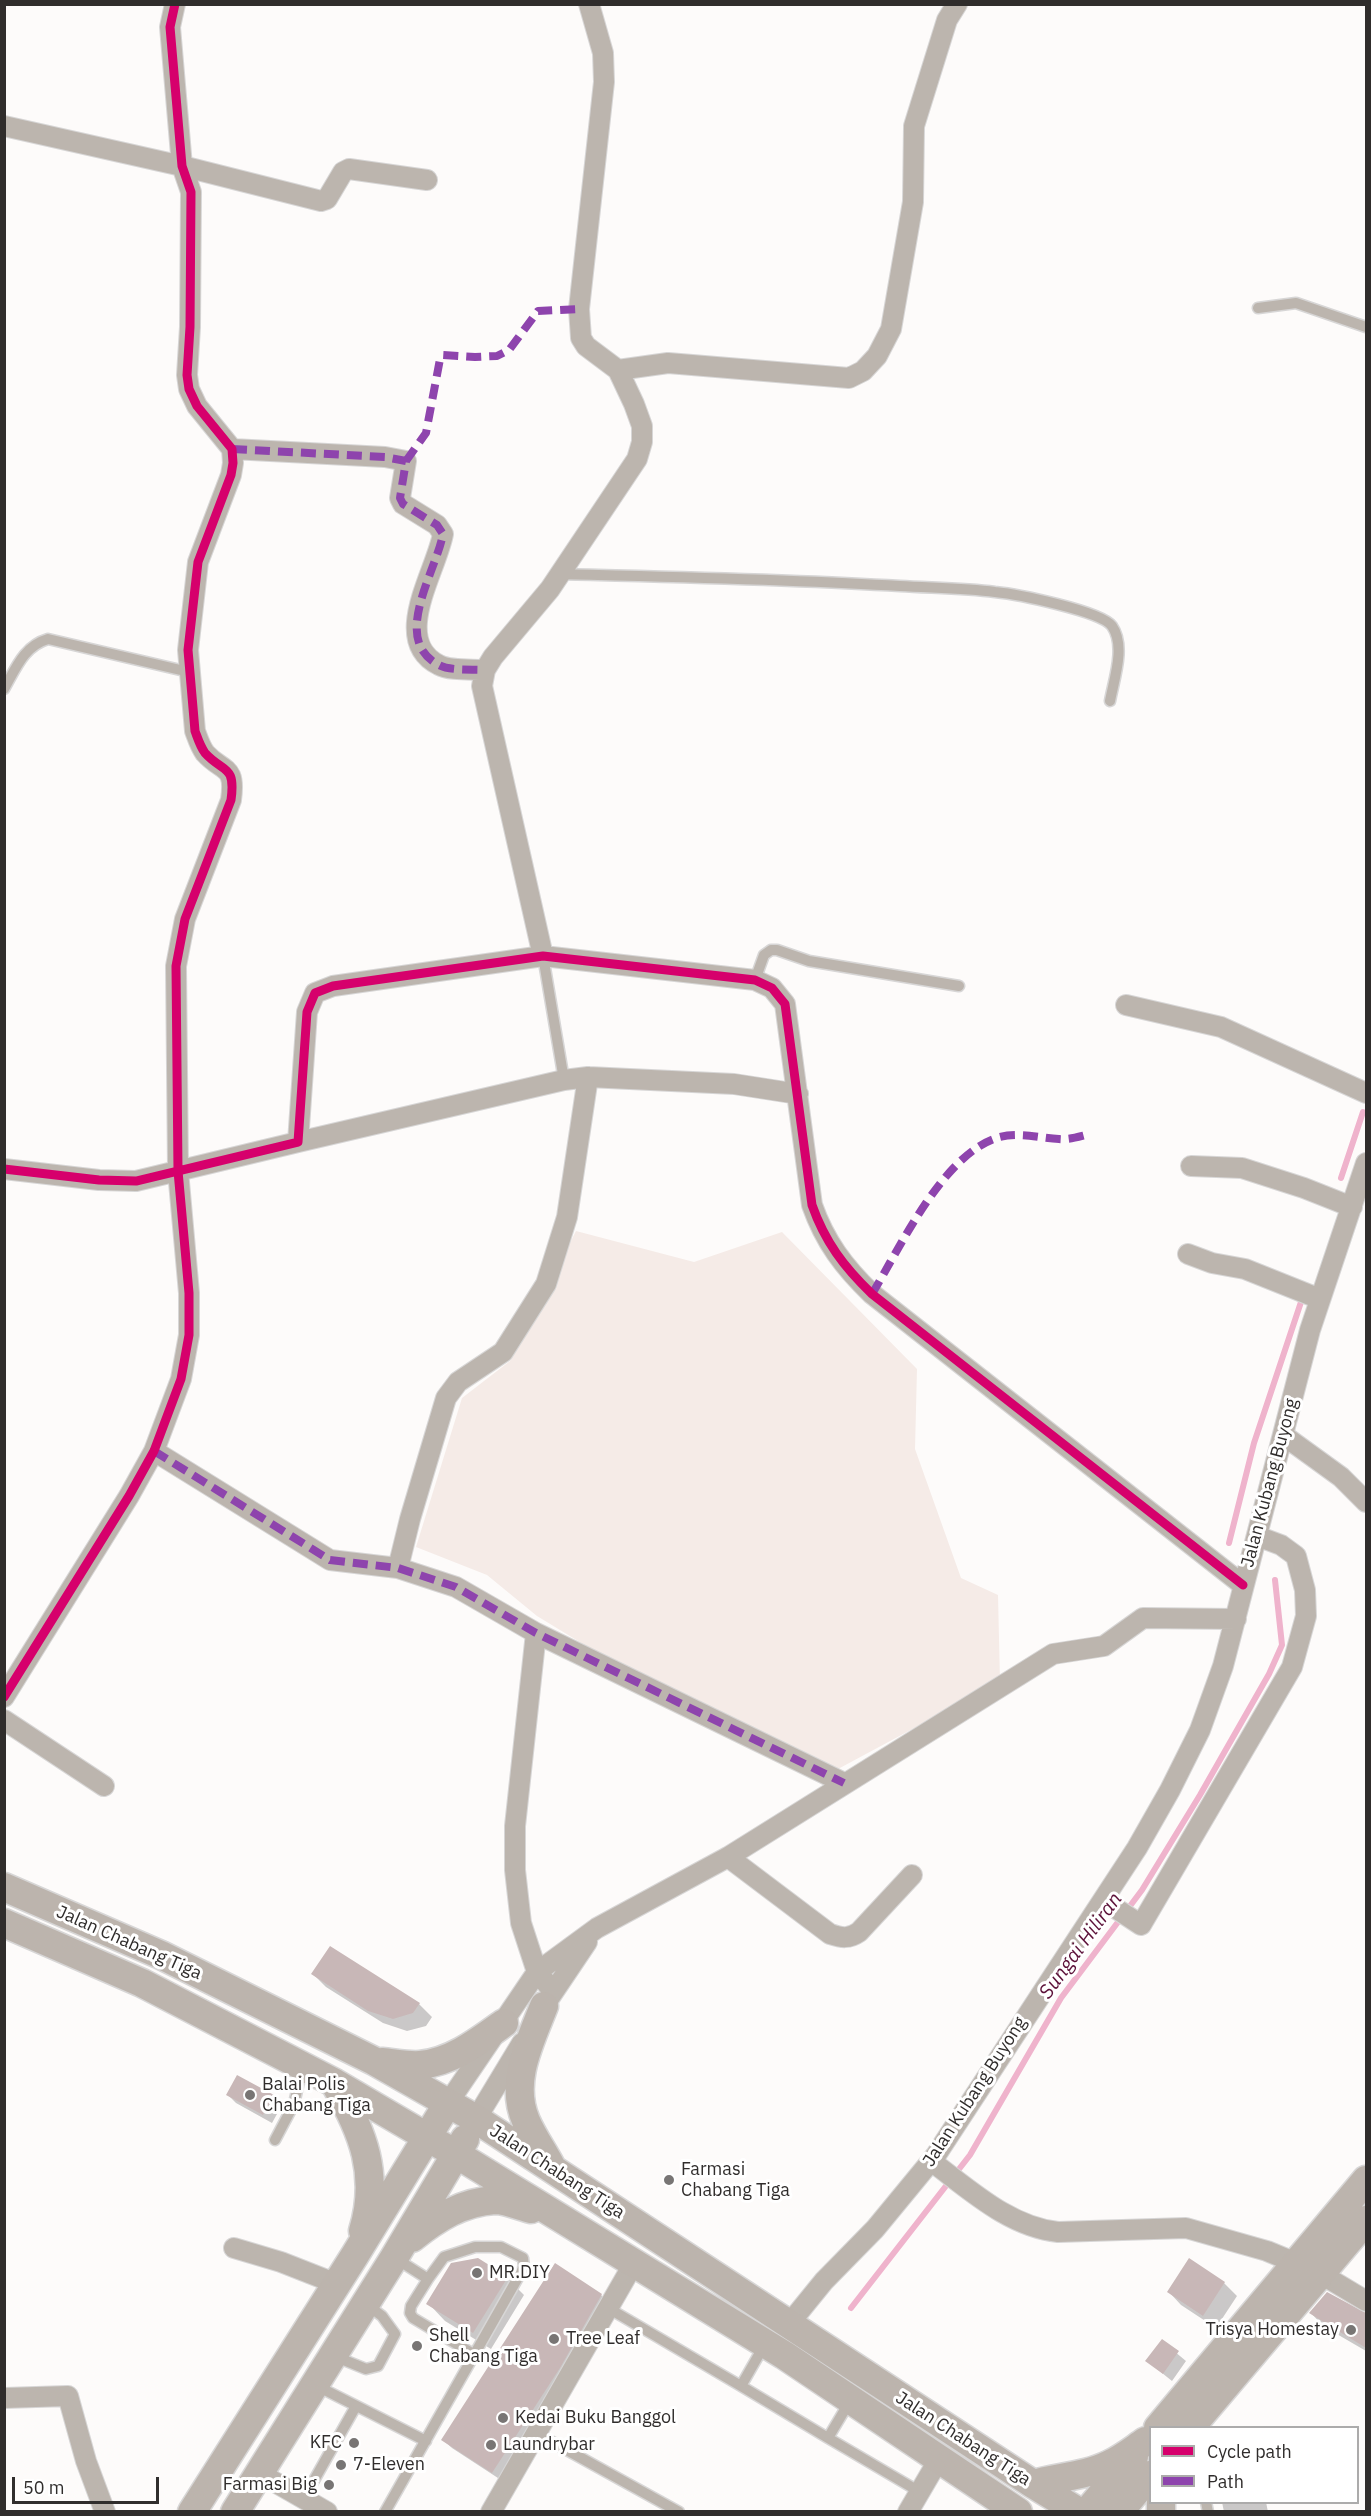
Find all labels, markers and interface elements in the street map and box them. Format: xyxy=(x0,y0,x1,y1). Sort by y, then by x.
street label: Jalan Kubang Buyong xyxy=(1237,1396,1303,1570)
water label: Sungai Hiliran xyxy=(1034,1888,1128,2004)
street label: Jalan Chabang Tiga xyxy=(53,1901,205,1985)
street label: Jalan Kubang Buyong xyxy=(919,2013,1031,2171)
place label: Balai Polis Chabang Tiga xyxy=(262,2074,371,2116)
marker: Balai Polis Chabang Tiga xyxy=(243,2088,257,2102)
street label: Jalan Chabang Tiga xyxy=(485,2120,629,2224)
place label: Farmasi Chabang Tiga xyxy=(681,2159,790,2202)
marker: Farmasi Chabang Tiga xyxy=(662,2173,676,2187)
place label: MR.DIY xyxy=(489,2262,550,2284)
marker: MR.DIY xyxy=(470,2266,484,2280)
place label: Trisya Homestay xyxy=(1206,2319,1339,2341)
marker: Trisya Homestay xyxy=(1344,2323,1358,2337)
place label: Shell Chabang Tiga xyxy=(429,2325,538,2368)
place label: Tree Leaf xyxy=(566,2328,640,2350)
marker: Tree Leaf xyxy=(547,2332,561,2346)
marker: Shell Chabang Tiga xyxy=(410,2339,424,2353)
street label: Jalan Chabang Tiga xyxy=(891,2387,1035,2491)
place label: Kedai Buku Banggol xyxy=(515,2407,676,2429)
marker: Kedai Buku Banggol xyxy=(496,2411,510,2425)
legend xyxy=(1149,2426,1359,2504)
place label: KFC xyxy=(310,2432,342,2454)
place label: Laundrybar xyxy=(503,2434,595,2456)
marker: KFC xyxy=(347,2436,361,2450)
marker: Laundrybar xyxy=(484,2438,498,2452)
text: Cycle path xyxy=(1207,2440,1292,2463)
place label: 7-Eleven xyxy=(353,2454,425,2476)
marker: 7-Eleven xyxy=(334,2458,348,2472)
scale bar xyxy=(15,2465,162,2503)
text: Path xyxy=(1207,2470,1244,2493)
place label: Farmasi Big xyxy=(223,2474,317,2496)
text: 50 m xyxy=(23,2476,65,2499)
marker: Farmasi Big xyxy=(322,2478,336,2492)

